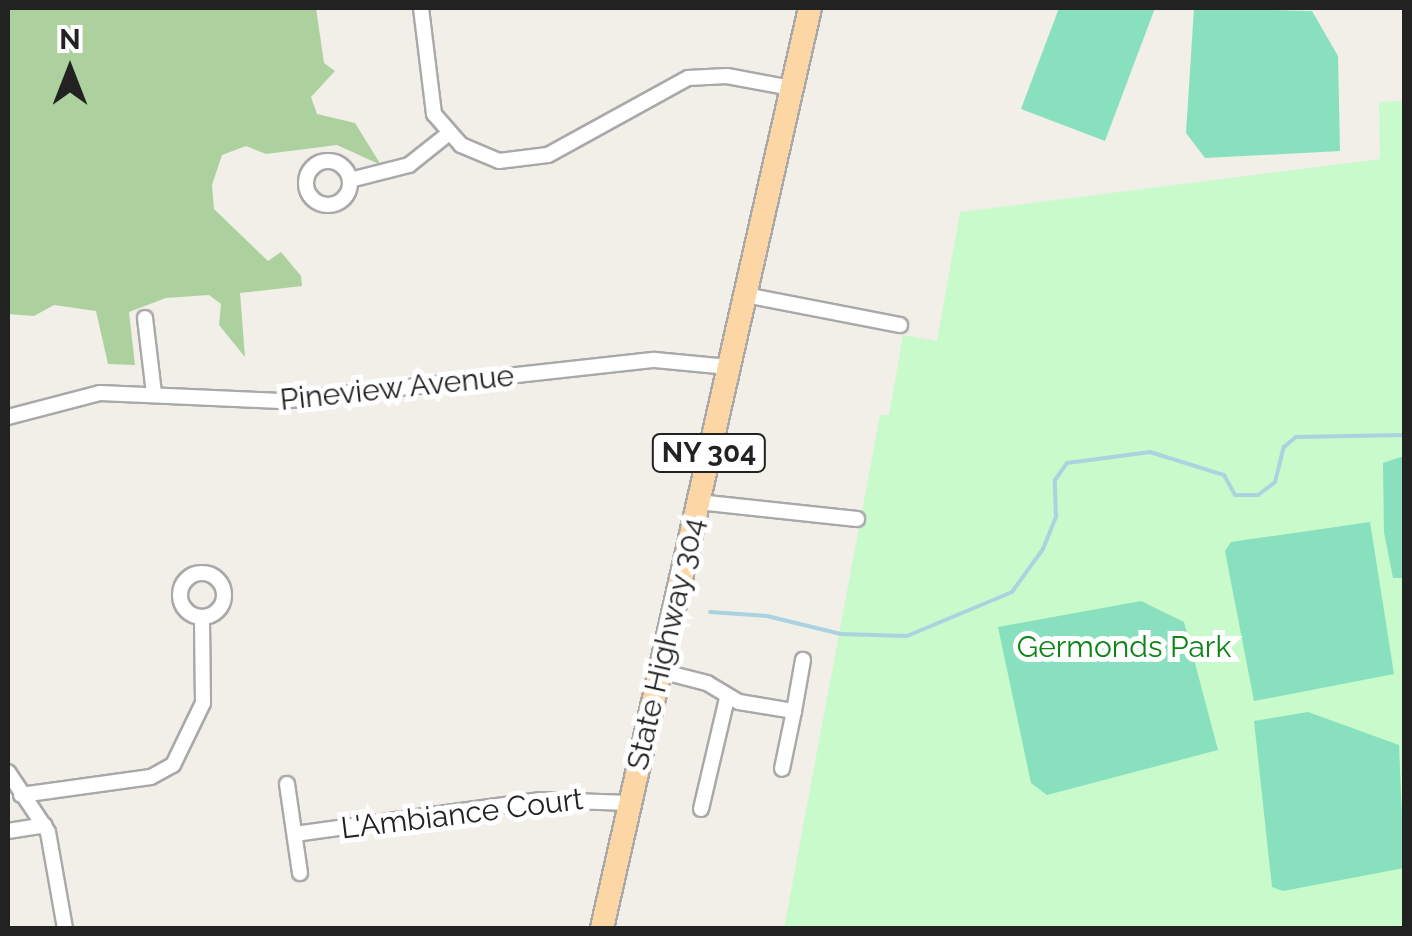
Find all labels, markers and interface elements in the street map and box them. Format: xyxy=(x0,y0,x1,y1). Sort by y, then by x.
north arrow xyxy=(20,20,120,120)
text: N xyxy=(59,23,81,56)
street label: Pineview Avenue xyxy=(277,358,517,418)
road number: NY 304 xyxy=(649,430,769,476)
street label: State Highway 304 xyxy=(619,514,713,774)
park label: Germonds Park xyxy=(1017,629,1231,665)
street label: L'Ambiance Court xyxy=(339,781,585,847)

